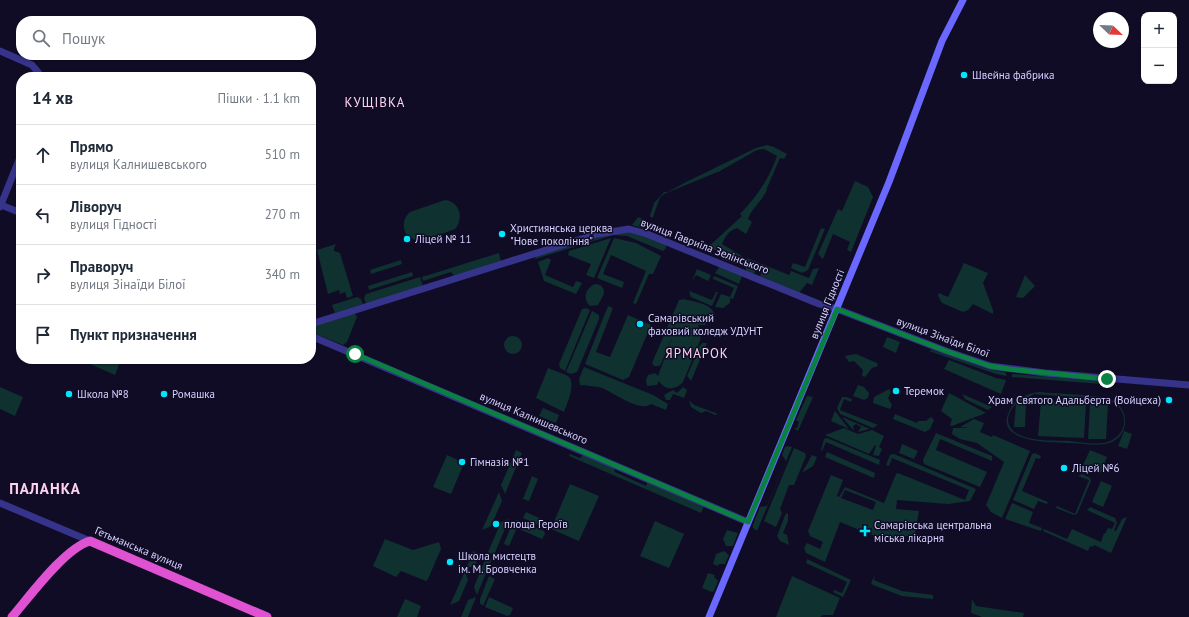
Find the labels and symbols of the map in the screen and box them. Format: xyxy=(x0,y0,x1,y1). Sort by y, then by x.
north arrow xyxy=(1093,12,1129,48)
place label: Швейна фабрика xyxy=(972,68,1055,82)
marker: Швейна фабрика xyxy=(959,70,969,80)
district label: КУЩІВКА xyxy=(345,94,405,111)
street label: вулиця Гавриїла Зелінського xyxy=(639,215,771,277)
place label: Християнська церква "Нове покоління" xyxy=(510,221,613,248)
marker: Християнська церква "Нове покоління" xyxy=(497,229,507,239)
place label: Ліцей № 11 xyxy=(414,232,472,246)
marker: Ліцей № 11 xyxy=(402,234,412,244)
street label: вулиця Гідності xyxy=(807,267,847,341)
place label: Самарівський фаховий коледж УДУНТ xyxy=(648,311,763,338)
street label: вулиця Зінаїди Білої xyxy=(895,314,991,360)
marker: Самарівський фаховий коледж УДУНТ xyxy=(635,319,645,329)
route start xyxy=(346,345,364,363)
district label: ЯРМАРОК xyxy=(665,345,729,362)
route end xyxy=(1098,370,1116,388)
place label: Теремок xyxy=(904,384,945,398)
marker: Теремок xyxy=(891,386,901,396)
place label: Школа №8 xyxy=(77,387,129,401)
place label: Ромашка xyxy=(172,387,215,401)
marker: Школа №8 xyxy=(64,389,74,399)
marker: Ромашка xyxy=(159,389,169,399)
street label: вулиця Калнишевського xyxy=(478,389,590,447)
place label: Храм Святого Адальберта (Войцеха) xyxy=(988,393,1161,407)
marker: Храм Святого Адальберта (Войцеха) xyxy=(1164,395,1174,405)
place label: Гімназія №1 xyxy=(470,455,529,469)
marker: Гімназія №1 xyxy=(457,457,467,467)
place label: Ліцей №6 xyxy=(1071,461,1120,475)
marker: Ліцей №6 xyxy=(1059,463,1069,473)
district label: ПАЛАНКА xyxy=(9,479,81,498)
place label: площа Героїв xyxy=(504,517,568,531)
place label: Самарівська центральна міська лікарня xyxy=(874,518,992,545)
marker: площа Героїв xyxy=(491,519,501,529)
street label: Гетьманська вулиця xyxy=(93,523,185,573)
marker: Самарівська центральна міська лікарня xyxy=(859,525,871,537)
place label: Школа мистецтв ім. М. Бровченка xyxy=(458,549,537,576)
marker: Школа мистецтв ім. М. Бровченка xyxy=(445,557,455,567)

